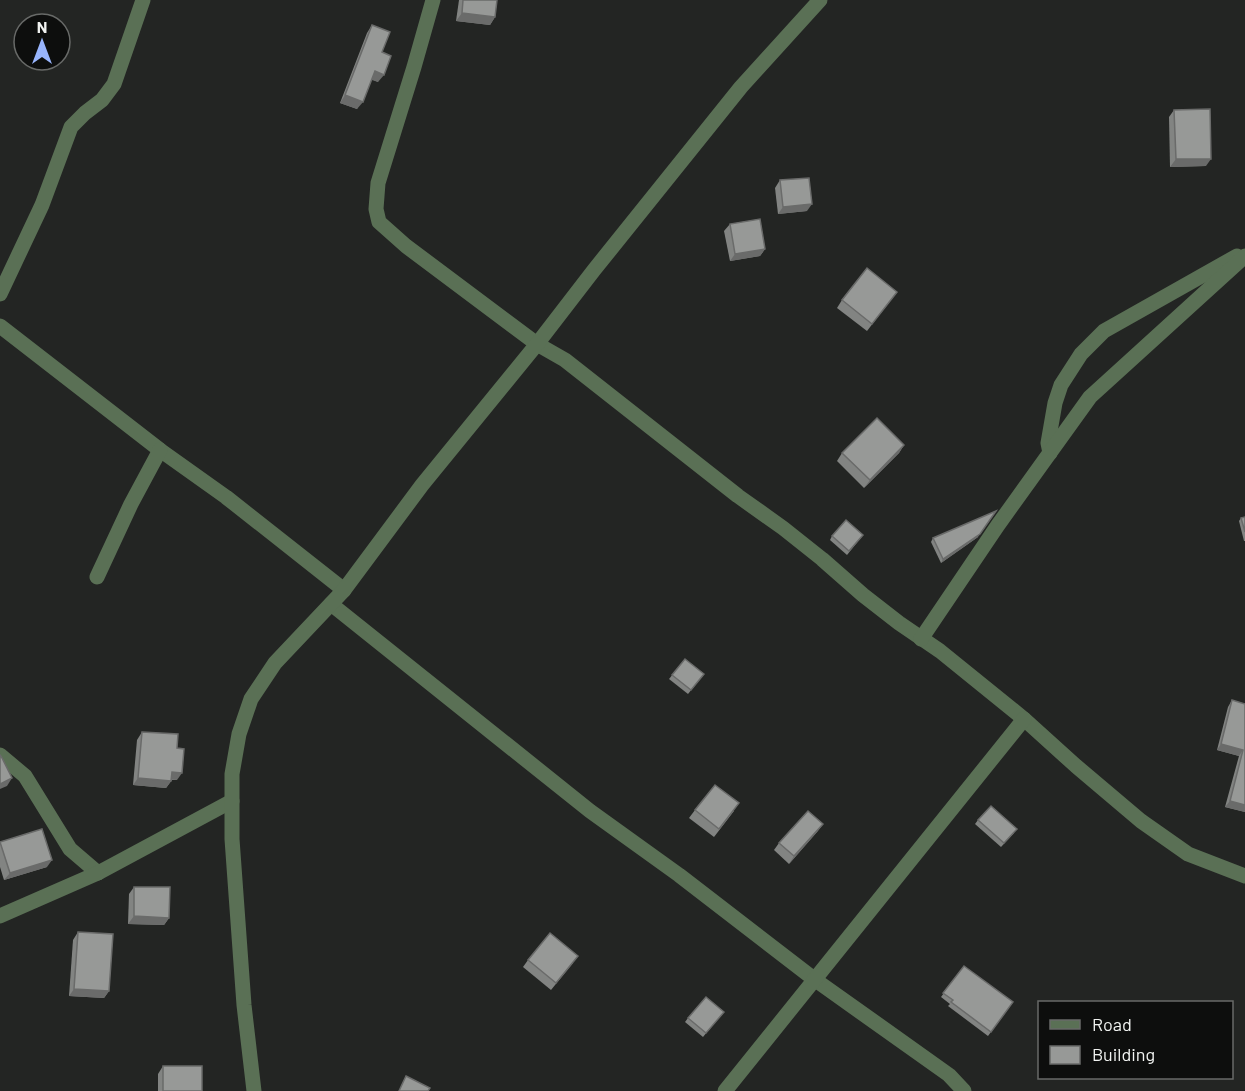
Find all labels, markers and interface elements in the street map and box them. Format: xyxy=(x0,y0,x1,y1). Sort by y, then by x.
north arrow xyxy=(12,12,72,72)
text: N xyxy=(37,17,47,36)
legend xyxy=(1038,1001,1233,1079)
text: Road xyxy=(1092,1013,1132,1035)
text: Building xyxy=(1092,1043,1155,1065)

